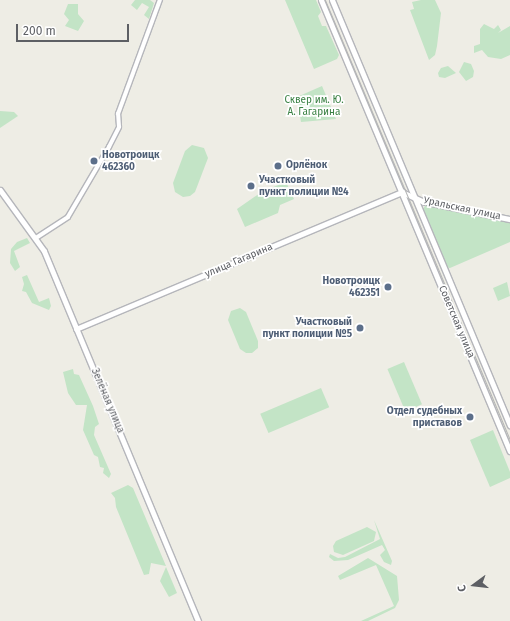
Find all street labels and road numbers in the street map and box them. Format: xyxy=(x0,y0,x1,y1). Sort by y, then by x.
street label: Уральская улица xyxy=(422,195,502,223)
street label: улица Гагарина xyxy=(203,241,275,281)
street label: Советская улица xyxy=(435,284,477,360)
street label: Зелёная улица xyxy=(88,367,126,435)

